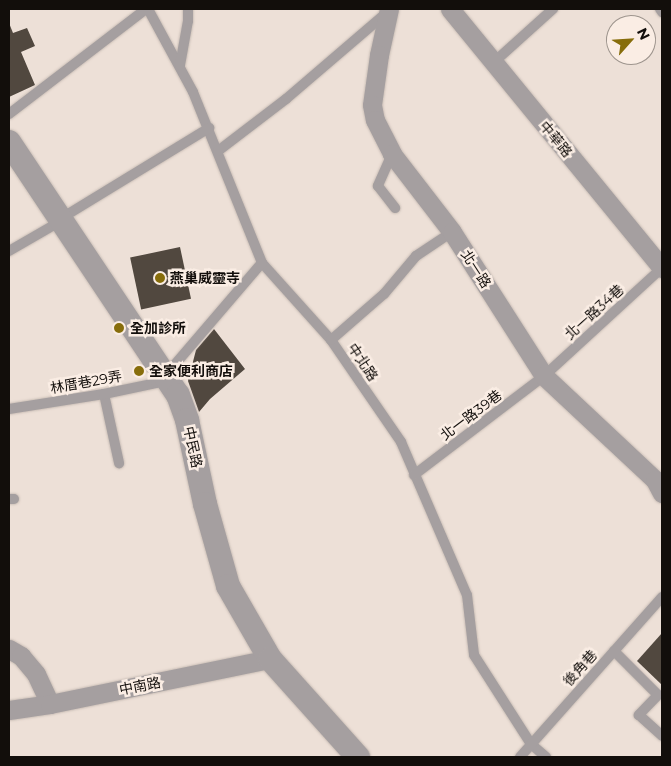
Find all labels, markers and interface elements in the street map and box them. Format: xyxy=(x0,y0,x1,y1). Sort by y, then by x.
north arrow xyxy=(606,15,656,65)
text: N xyxy=(633,25,654,43)
street label: 中華路 xyxy=(536,118,576,160)
street label: 北一路 xyxy=(458,247,494,291)
place label: 燕巢威靈寺 xyxy=(170,270,240,286)
marker: 燕巢威靈寺 xyxy=(154,272,166,284)
street label: 北一路34巷 xyxy=(561,281,627,343)
place label: 全加診所 xyxy=(130,320,186,336)
marker: 全加診所 xyxy=(112,321,126,335)
street label: 中北路 xyxy=(344,340,382,384)
place label: 全家便利商店 xyxy=(149,363,233,379)
marker: 全家便利商店 xyxy=(133,365,145,377)
street label: 林厝巷29弄 xyxy=(49,367,123,397)
street label: 北一路39巷 xyxy=(437,386,505,444)
street label: 中民路 xyxy=(180,425,206,469)
street label: 後角巷 xyxy=(560,647,600,689)
street label: 中南路 xyxy=(118,674,162,698)

